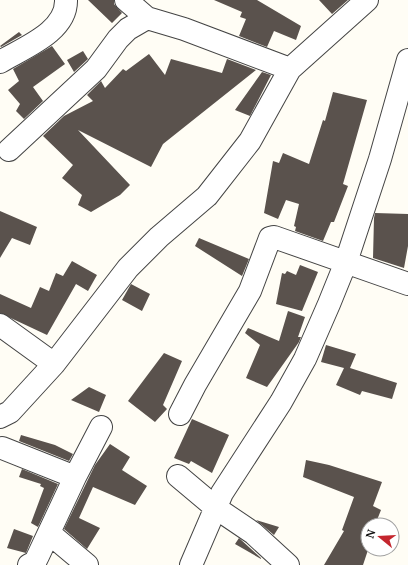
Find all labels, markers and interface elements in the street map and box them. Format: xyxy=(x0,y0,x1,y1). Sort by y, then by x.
north arrow xyxy=(360,517,400,557)
text: N xyxy=(362,527,379,540)

